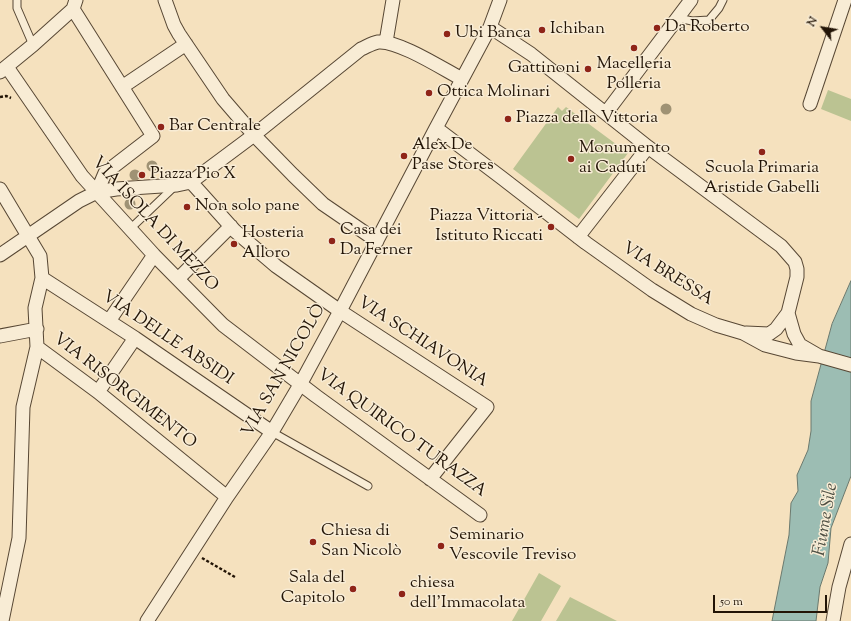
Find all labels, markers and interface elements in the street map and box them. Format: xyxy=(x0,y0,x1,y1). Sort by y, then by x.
north arrow xyxy=(803,8,843,48)
text: N xyxy=(804,14,822,30)
place label: Da Roberto xyxy=(665,18,749,38)
place label: Ichiban xyxy=(550,20,605,40)
marker: Da Roberto xyxy=(652,23,662,33)
place label: Ubi Banca xyxy=(455,24,531,44)
marker: Ichiban xyxy=(537,25,547,35)
marker: Ubi Banca xyxy=(442,29,452,39)
marker: Macelleria Polleria xyxy=(629,43,639,53)
place label: Macelleria Polleria xyxy=(596,55,672,95)
place label: Gattinoni xyxy=(508,59,580,79)
marker: Gattinoni xyxy=(583,64,593,74)
place label: Ottica Molinari xyxy=(437,83,550,103)
marker: Ottica Molinari xyxy=(424,88,434,98)
place label: Piazza della Vittoria xyxy=(516,109,658,129)
marker: Piazza della Vittoria xyxy=(503,114,513,124)
place label: Bar Centrale xyxy=(169,117,261,137)
marker: Bar Centrale xyxy=(156,122,166,132)
place label: Alex De Pase Stores xyxy=(412,136,494,176)
place label: Monumento ai Caduti xyxy=(579,139,670,179)
marker: Scuola Primaria Aristide Gabelli xyxy=(757,147,767,157)
marker: Alex De Pase Stores xyxy=(399,151,409,161)
street label: VIA ISOLA DI MEZZO xyxy=(86,153,222,297)
marker: Monumento ai Caduti xyxy=(566,154,576,164)
place label: Scuola Primaria Aristide Gabelli xyxy=(704,159,820,199)
place label: Piazza Pio X xyxy=(150,165,236,185)
marker: Piazza Pio X xyxy=(137,170,147,180)
place label: Non solo pane xyxy=(195,197,300,217)
marker: Non solo pane xyxy=(182,202,192,212)
place label: Piazza Vittoria - Istituto Riccati xyxy=(430,207,543,247)
place label: Casa dei Da Ferner xyxy=(340,221,413,261)
marker: Piazza Vittoria - Istituto Riccati xyxy=(546,222,556,232)
place label: Hosteria Alloro xyxy=(242,224,304,264)
marker: Casa dei Da Ferner xyxy=(327,236,337,246)
marker: Hosteria Alloro xyxy=(229,239,239,249)
street label: VIA BRESSA xyxy=(618,239,716,311)
street label: VIA DELLE ABSIDI xyxy=(97,287,237,391)
street label: VIA SCHIAVONIA xyxy=(353,293,491,393)
street label: VIA SAN NICOLÒ xyxy=(239,301,331,441)
street label: VIA RISORGIMENTO xyxy=(48,330,200,454)
street label: VIA QUIRICO TURAZZA xyxy=(312,366,490,502)
water label: Fiume Sile xyxy=(810,482,844,558)
place label: Chiesa di San Nicolò xyxy=(321,522,402,562)
place label: Seminario Vescovile Treviso xyxy=(449,526,576,566)
marker: Chiesa di San Nicolò xyxy=(308,537,318,547)
marker: Seminario Vescovile Treviso xyxy=(436,541,446,551)
place label: Sala del Capitolo xyxy=(281,569,345,609)
place label: chiesa dell'Immacolata xyxy=(410,574,525,614)
marker: Sala del Capitolo xyxy=(348,584,358,594)
scale bar xyxy=(715,587,829,613)
marker: chiesa dell'Immacolata xyxy=(397,589,407,599)
text: 50 m xyxy=(720,593,743,611)

